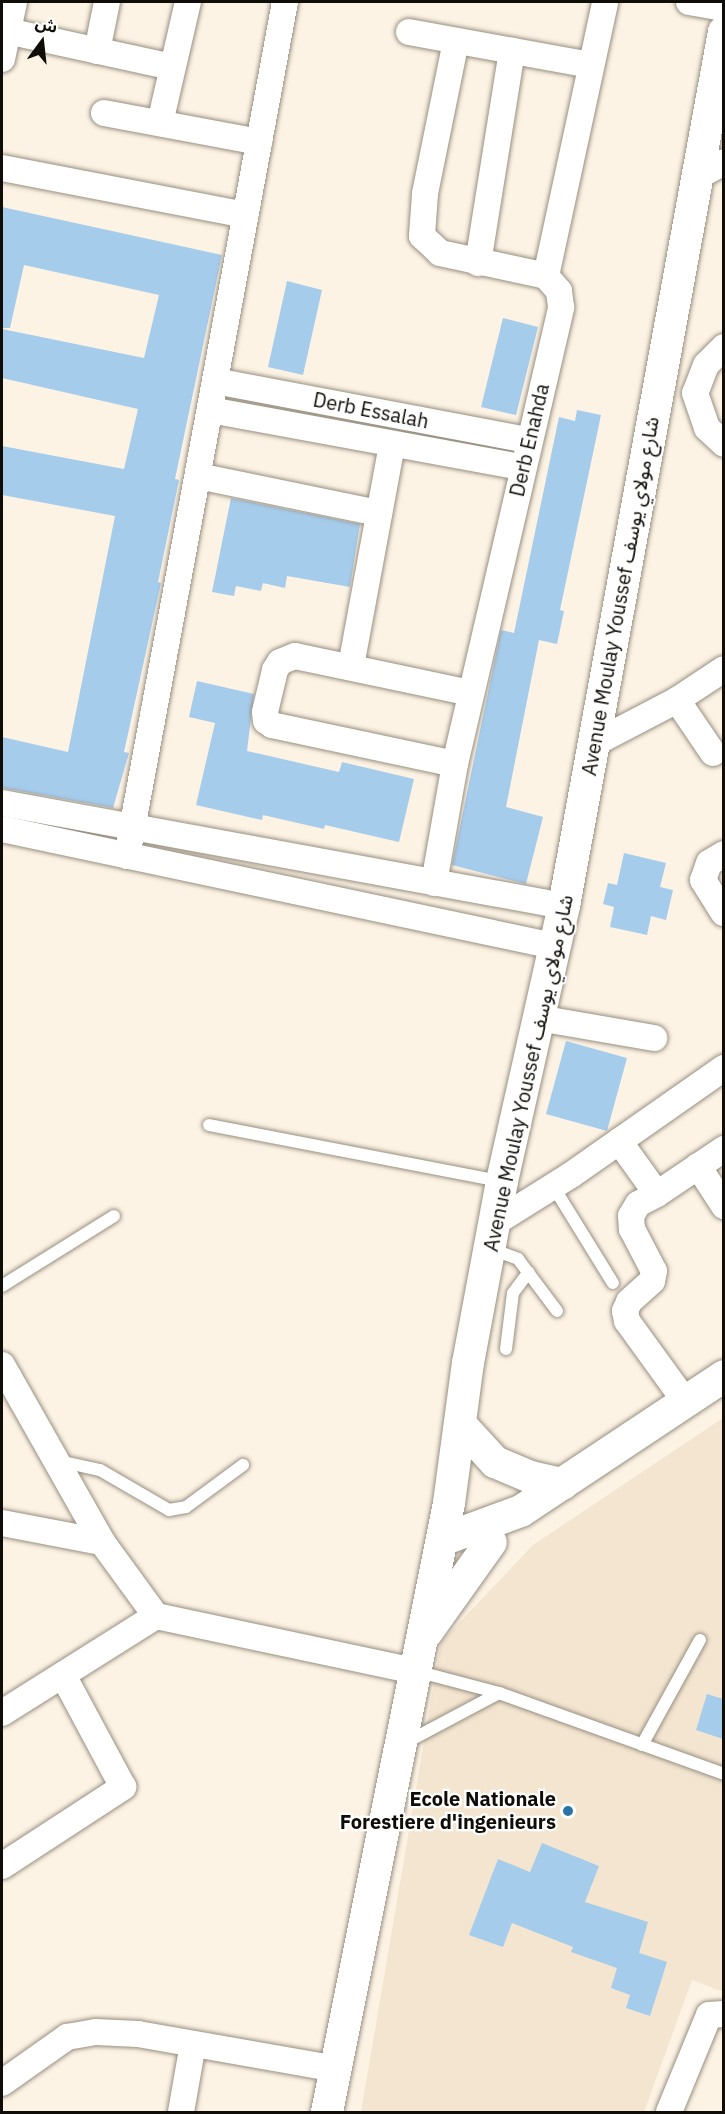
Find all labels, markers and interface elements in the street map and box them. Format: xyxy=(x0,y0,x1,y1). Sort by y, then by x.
north arrow xyxy=(12,12,72,72)
text: ش xyxy=(33,12,60,37)
street label: Derb Enahda xyxy=(504,381,554,499)
street label: Derb Essalah xyxy=(311,387,431,433)
street label: Avenue Moulay Youssef شارع مولاي يوسف xyxy=(577,415,663,777)
street label: Avenue Moulay Youssef شارع مولاي يوسف xyxy=(478,892,578,1254)
place label: Ecole Nationale Forestiere d'ingenieurs xyxy=(340,1787,556,1834)
marker: Ecole Nationale Forestiere d'ingenieurs xyxy=(561,1804,575,1818)

